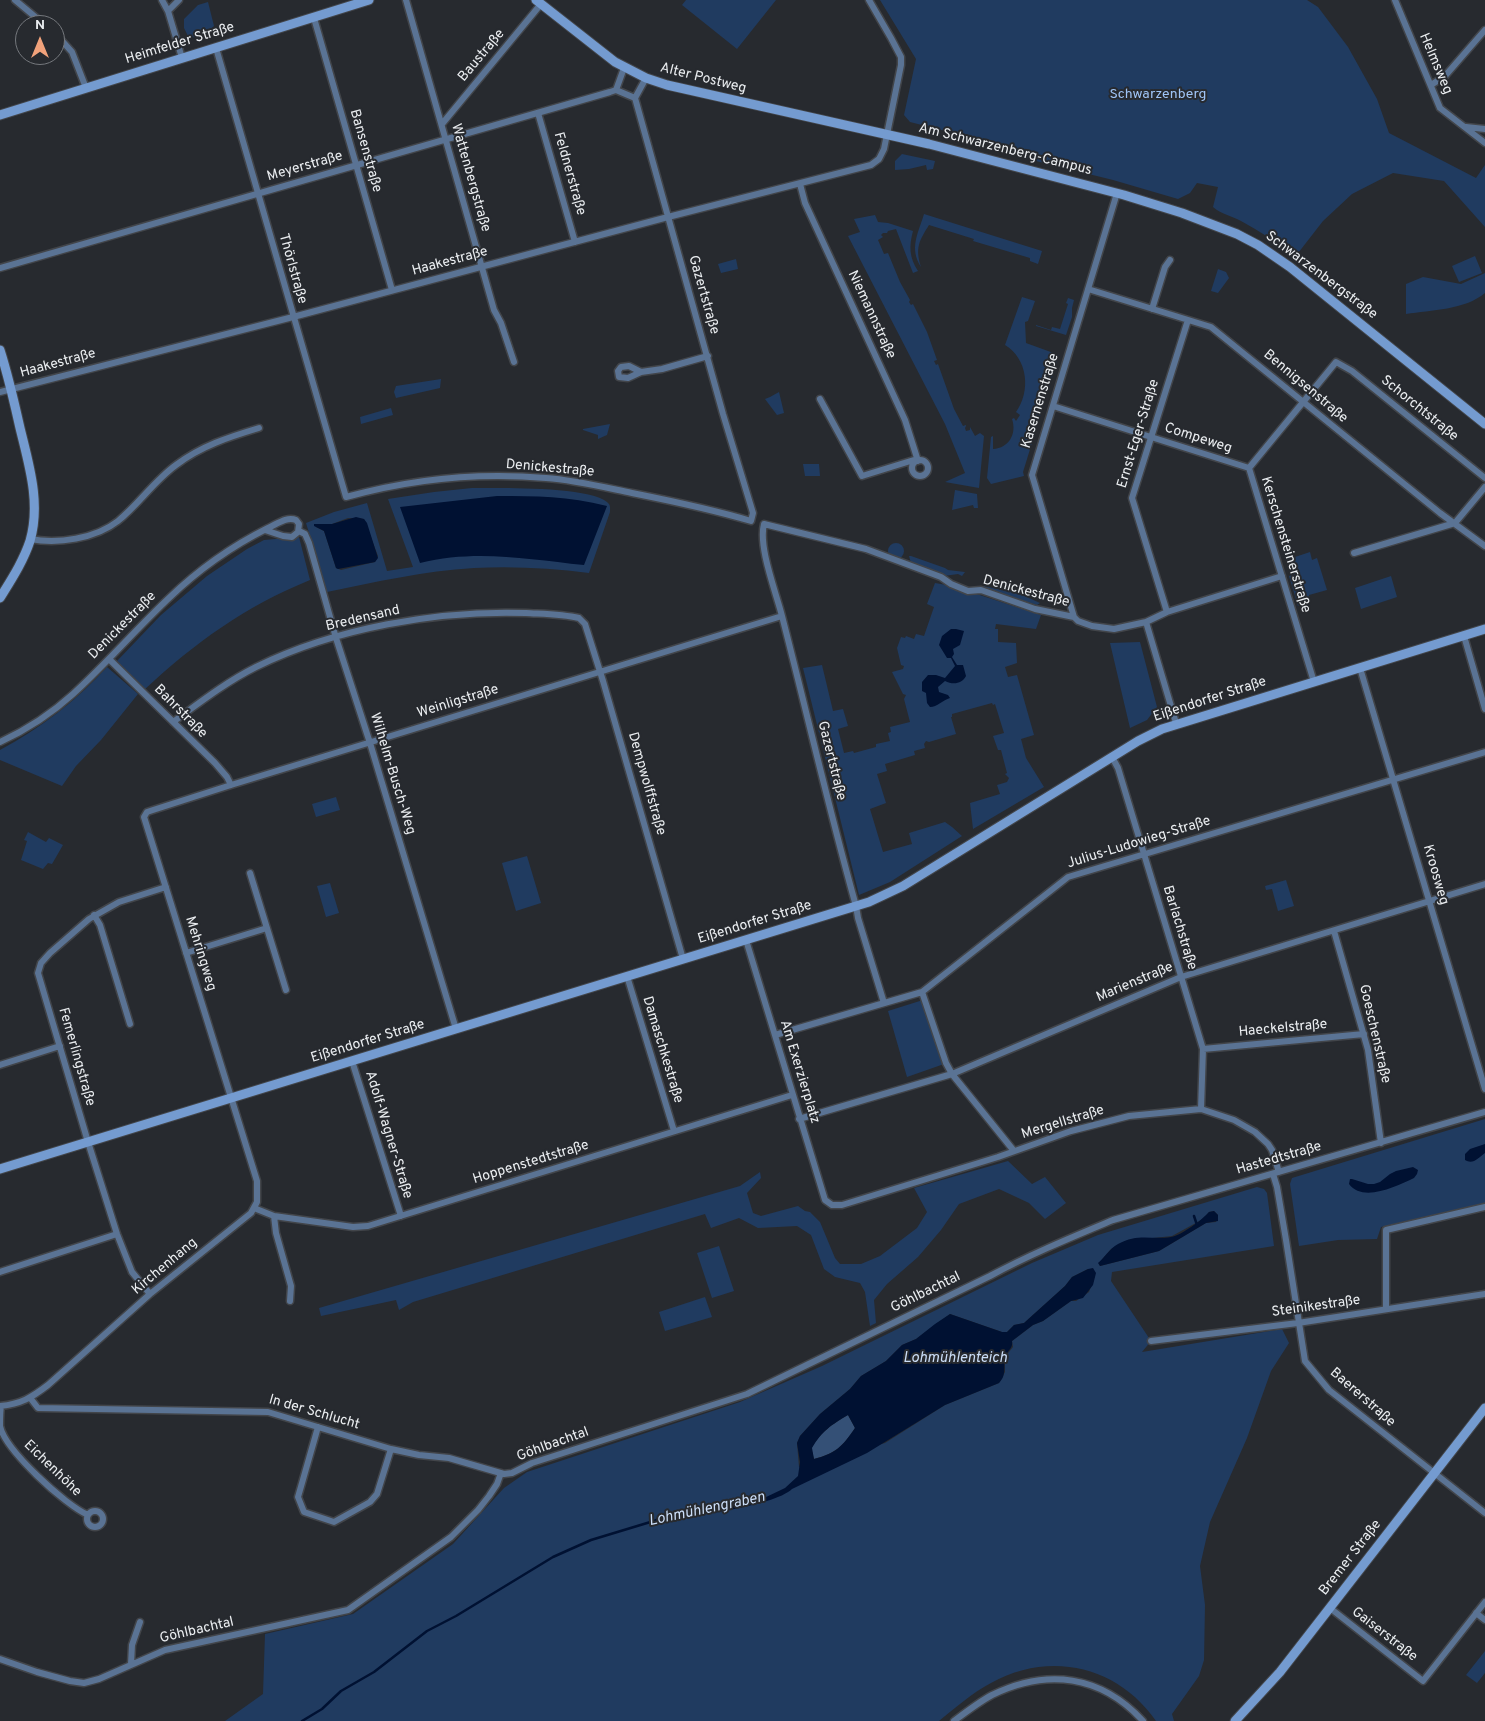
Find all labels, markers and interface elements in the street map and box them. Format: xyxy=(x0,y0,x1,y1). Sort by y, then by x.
north arrow xyxy=(15,15,65,65)
text: N xyxy=(35,17,45,34)
street label: Heimfelder Straße xyxy=(123,19,237,69)
street label: Baustraße xyxy=(455,26,509,86)
street label: Helmsweg xyxy=(1415,31,1455,97)
street label: Alter Postweg xyxy=(658,60,748,98)
park label: Schwarzenberg xyxy=(1110,87,1206,103)
street label: Bansenstraße xyxy=(345,108,385,194)
street label: Am Schwarzenberg-Campus xyxy=(917,120,1093,180)
street label: Wattenbergstraße xyxy=(446,122,494,234)
street label: Feldnerstraße xyxy=(549,130,589,218)
street label: Meyerstraße xyxy=(265,148,345,186)
street label: Schwarzenbergstraße xyxy=(1262,228,1380,324)
street label: Thörlstraße xyxy=(274,232,310,306)
street label: Haakestraße xyxy=(410,244,490,280)
street label: Gazertstraße xyxy=(684,254,722,336)
street label: Niemannstraße xyxy=(843,268,899,362)
street label: Haakestraße xyxy=(18,346,98,382)
street label: Bennigsenstraße xyxy=(1259,347,1351,427)
street label: Kasernenstraße xyxy=(1019,351,1063,451)
street label: Schorchtstraße xyxy=(1377,373,1461,445)
street label: Ernst-Eger-Straße xyxy=(1114,378,1164,490)
street label: Compeweg xyxy=(1162,420,1234,458)
street label: Denickestraße xyxy=(505,457,595,481)
street label: Kerschensteinerstraße xyxy=(1256,475,1314,615)
street label: Denickestraße xyxy=(981,572,1071,612)
street label: Denickestraße xyxy=(86,589,160,663)
street label: Bredensand xyxy=(324,602,402,636)
street label: Eißendorfer Straße xyxy=(1151,674,1269,726)
street label: Bahrstraße xyxy=(150,682,210,742)
street label: Weinligstraße xyxy=(415,682,501,722)
street label: Wilhelm-Busch-Weg xyxy=(365,711,419,837)
street label: Gazertstraße xyxy=(813,719,849,803)
street label: Dempwolffstraße xyxy=(623,730,669,838)
street label: Julius-Ludowieg-Straße xyxy=(1065,813,1213,873)
street label: Kroosweg xyxy=(1418,843,1452,907)
street label: Barlachstraße xyxy=(1158,884,1200,972)
street label: Eißendorfer Straße xyxy=(696,898,814,948)
street label: Mehringweg xyxy=(181,915,219,993)
street label: Marienstraße xyxy=(1094,959,1176,1007)
street label: Goeschenstraße xyxy=(1354,983,1394,1085)
street label: Damaschkestraße xyxy=(638,995,686,1105)
street label: Femerlingstraße xyxy=(54,1006,98,1108)
street label: Eißendorfer Straße xyxy=(309,1017,427,1067)
street label: Haeckelstraße xyxy=(1238,1017,1328,1041)
street label: Am Exerzierplatz xyxy=(775,1018,823,1126)
street label: Adolf-Wagner-Straße xyxy=(361,1069,415,1201)
street label: Mergellstraße xyxy=(1020,1102,1106,1144)
street label: Hoppenstedtstraße xyxy=(471,1137,591,1189)
street label: Hastedtstraße xyxy=(1234,1139,1324,1179)
street label: Kirchenhang xyxy=(129,1235,201,1299)
street label: Göhlbachtal xyxy=(888,1269,964,1317)
street label: Steinikestraße xyxy=(1271,1292,1361,1322)
water label: Lohmühlenteich xyxy=(903,1350,1007,1368)
street label: Baererstraße xyxy=(1326,1365,1398,1431)
street label: In der Schlucht xyxy=(267,1392,361,1434)
street label: Göhlbachtal xyxy=(515,1424,591,1466)
street label: Eichenhöhe xyxy=(19,1437,85,1501)
water label: Lohmühlengraben xyxy=(647,1489,767,1531)
street label: Bremer Straße xyxy=(1316,1517,1386,1599)
street label: Gaiserstraße xyxy=(1348,1604,1420,1666)
street label: Göhlbachtal xyxy=(158,1614,236,1648)

